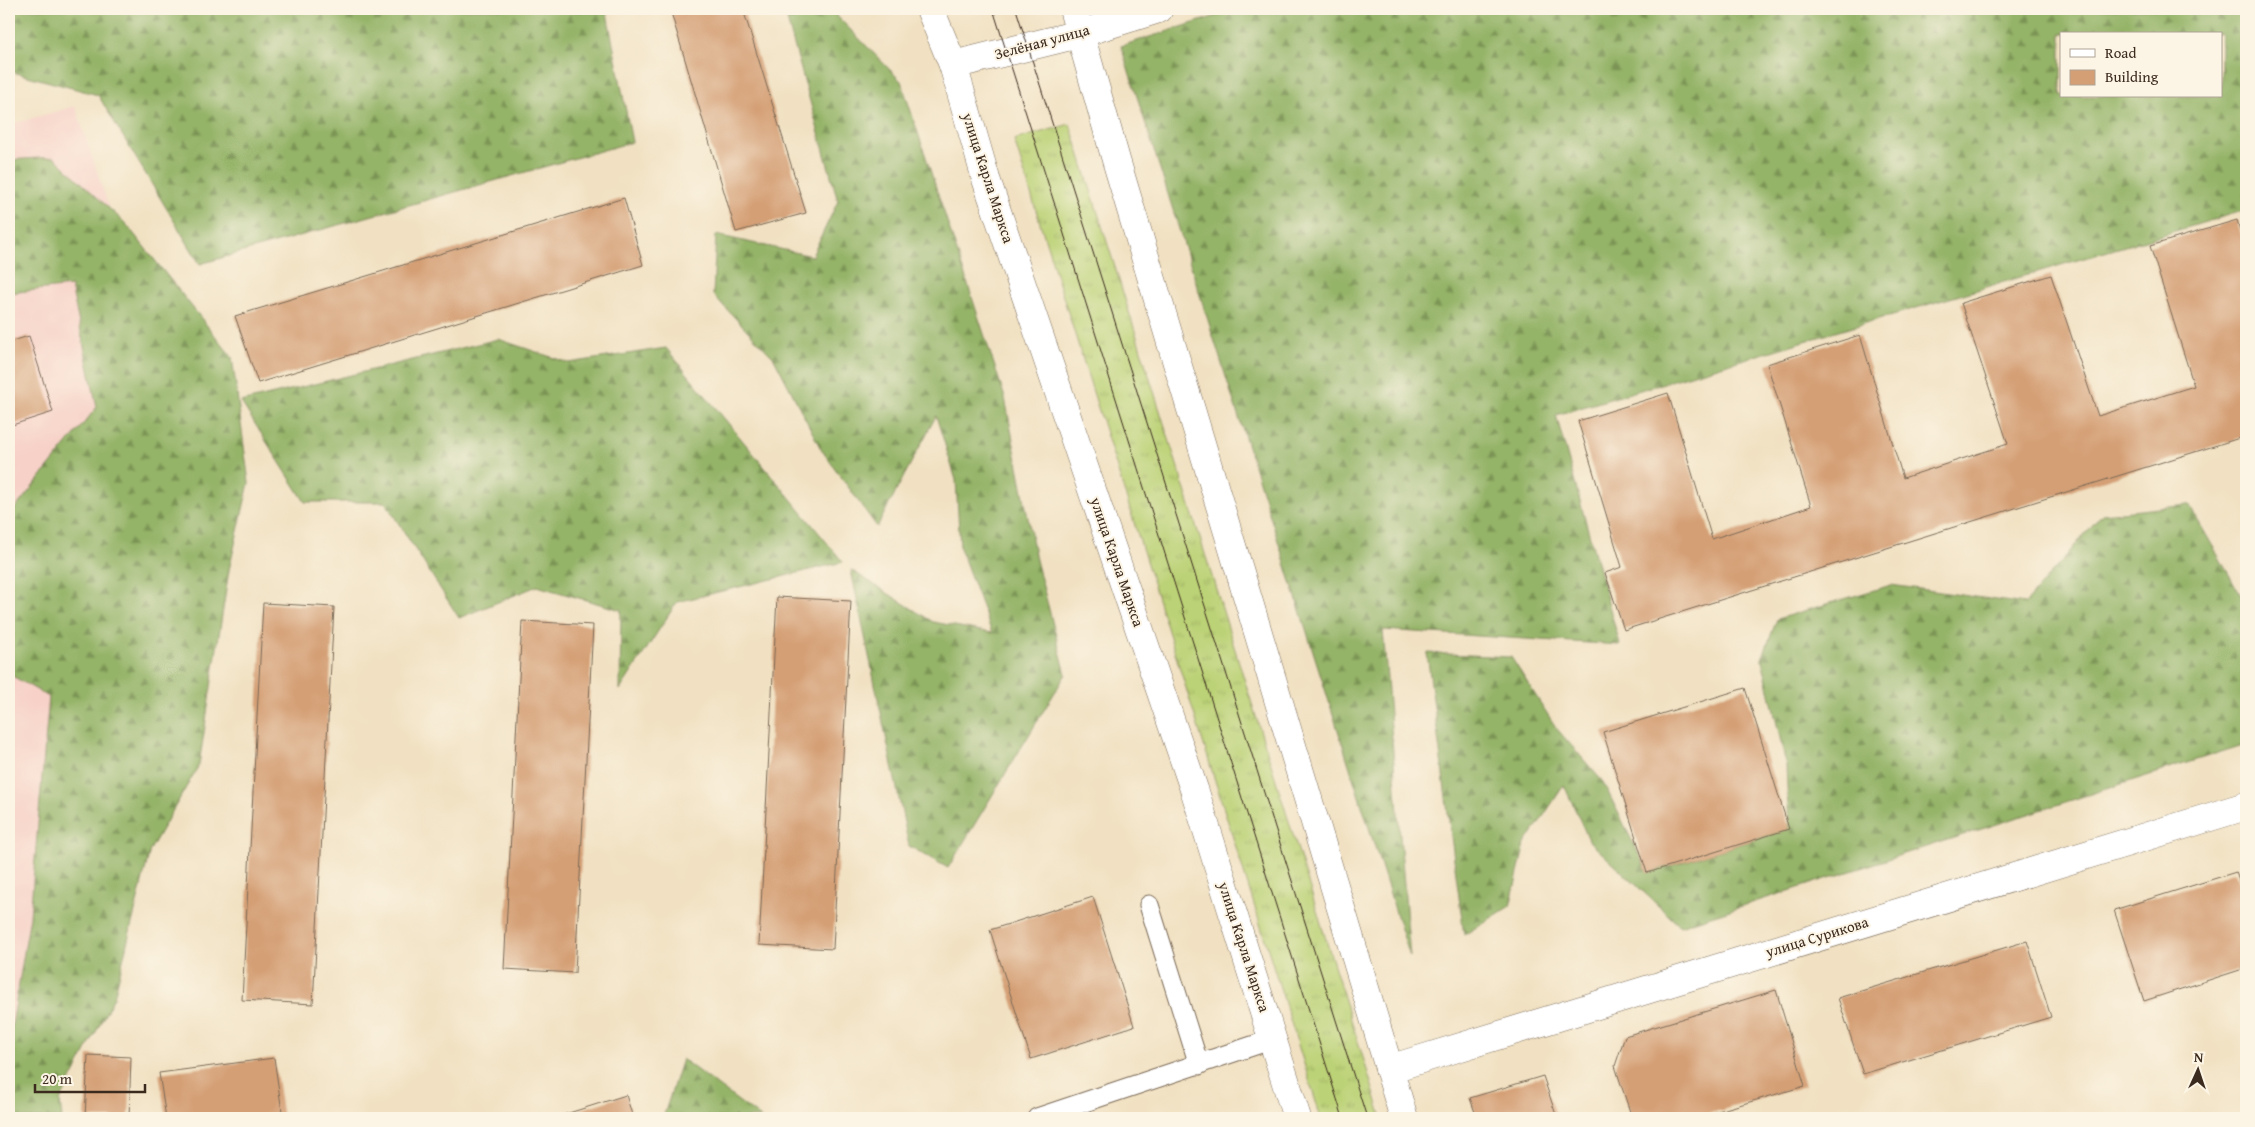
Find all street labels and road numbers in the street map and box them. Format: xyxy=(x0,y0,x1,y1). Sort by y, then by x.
street label: Зелёная улица xyxy=(992,19,1092,64)
street label: улица Карла Маркса xyxy=(957,109,1020,246)
street label: улица Карла Маркса xyxy=(1085,493,1150,630)
street label: улица Карла Маркса xyxy=(1213,878,1276,1015)
street label: улица Сурикова xyxy=(1762,911,1872,962)

